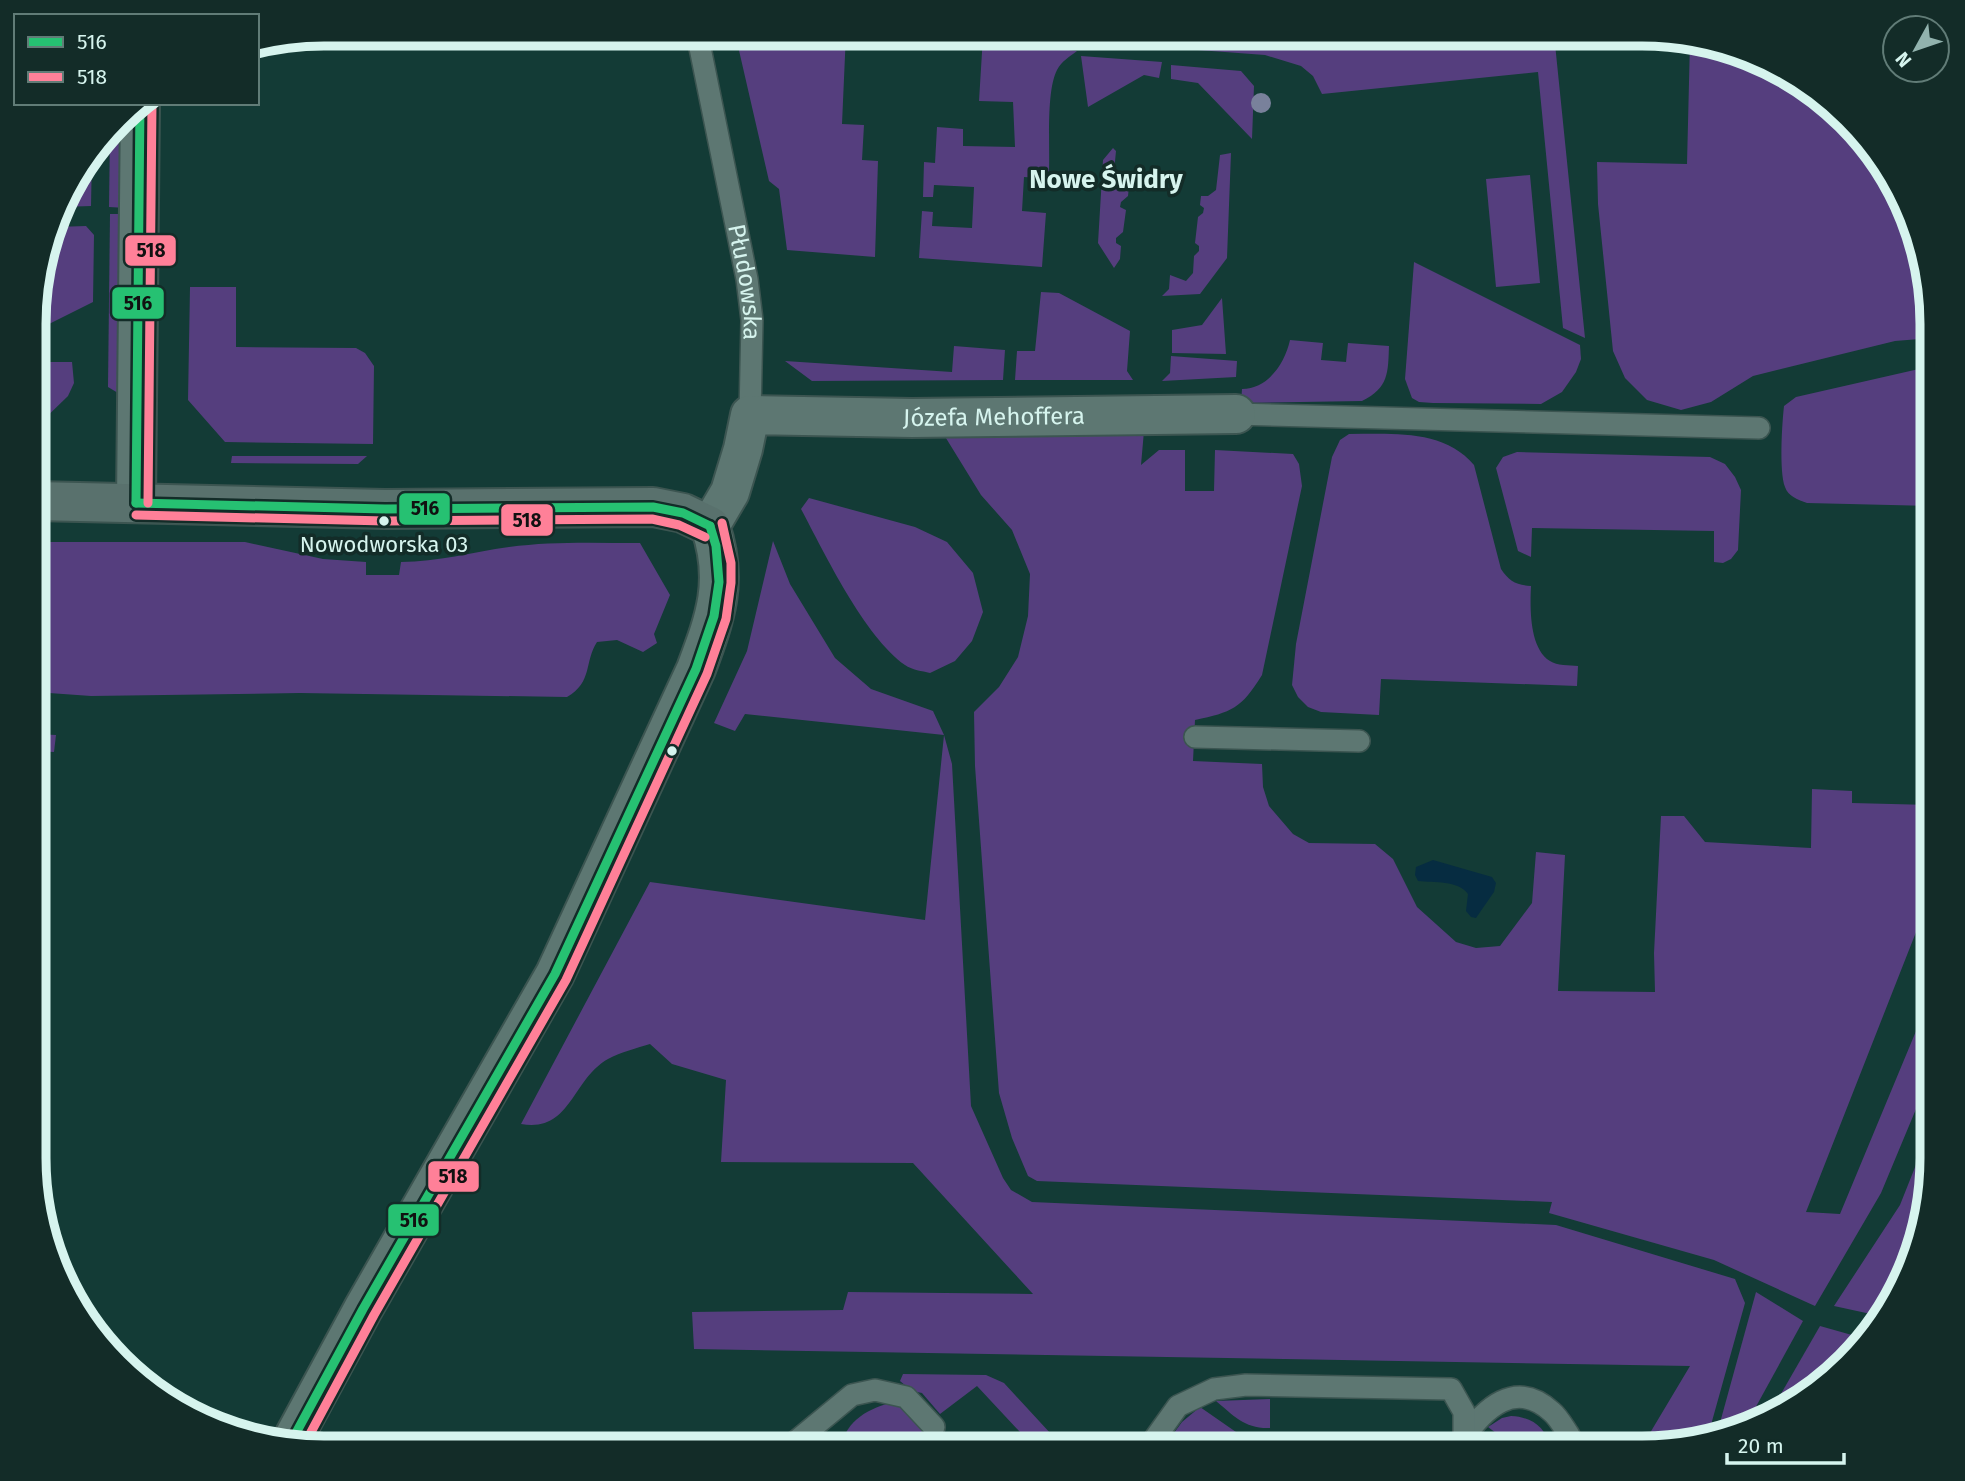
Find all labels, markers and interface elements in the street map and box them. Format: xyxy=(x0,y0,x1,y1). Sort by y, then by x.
legend xyxy=(14,14,259,105)
north arrow xyxy=(1881,14,1951,84)
text: 516 xyxy=(77,29,107,55)
text: N xyxy=(1890,47,1916,72)
text: 518 xyxy=(77,64,107,90)
district label: Nowe Świdry xyxy=(1029,163,1183,195)
street label: Płudowska xyxy=(722,222,766,341)
line badge: 518 xyxy=(124,234,177,267)
text: 518 xyxy=(137,239,165,262)
line badge: 516 xyxy=(111,286,165,320)
text: 516 xyxy=(124,292,153,315)
street label: Józefa Mehoffera xyxy=(903,402,1085,432)
line badge: 516 xyxy=(398,492,451,526)
text: 516 xyxy=(411,497,440,520)
line badge: 518 xyxy=(500,503,554,537)
text: 518 xyxy=(513,509,541,532)
marker: Nowodworska 03 xyxy=(377,514,391,528)
place label: Nowodworska 03 xyxy=(300,531,468,558)
unlabelled marker xyxy=(665,744,679,758)
line badge: 518 xyxy=(427,1160,480,1193)
text: 518 xyxy=(439,1165,467,1188)
line badge: 516 xyxy=(387,1203,440,1237)
text: 516 xyxy=(400,1209,429,1232)
scale bar xyxy=(1727,1422,1844,1466)
text: 20 m xyxy=(1738,1433,1784,1459)

